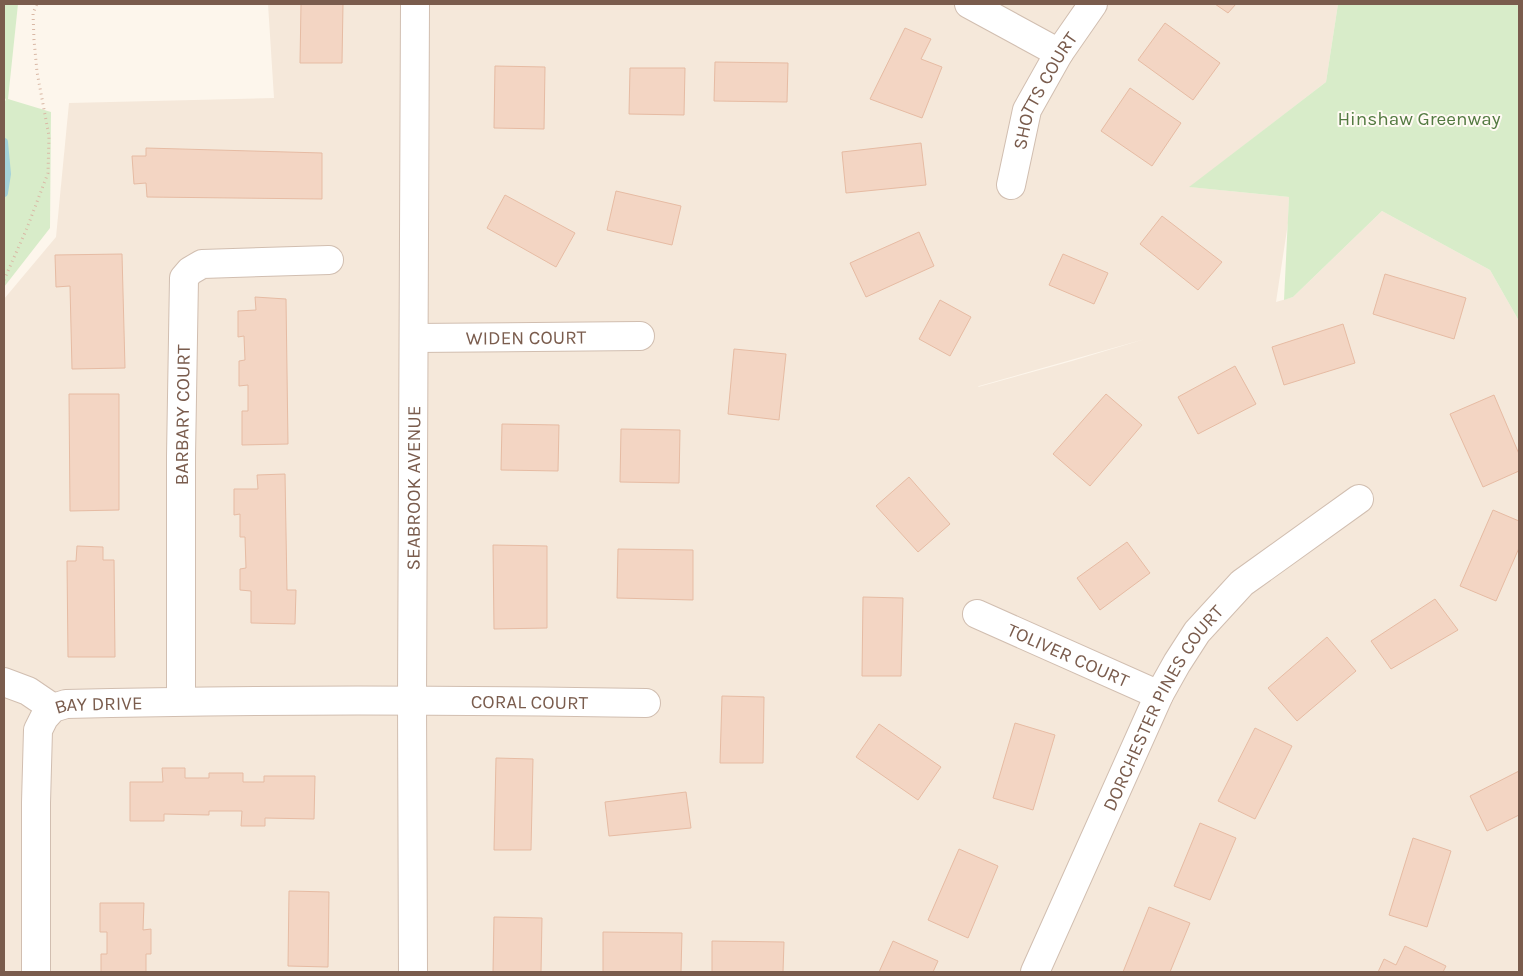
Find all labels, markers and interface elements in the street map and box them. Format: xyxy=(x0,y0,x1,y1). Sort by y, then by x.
street label: SHOTTS COURT xyxy=(1009,28,1083,152)
park label: Hinshaw Greenway xyxy=(1337,108,1501,130)
street label: WIDEN COURT xyxy=(466,326,587,350)
street label: BARBARY COURT xyxy=(171,344,195,486)
street label: SEABROOK AVENUE xyxy=(403,405,425,571)
street label: DORCHESTER PINES COURT xyxy=(1099,600,1229,815)
street label: TOLIVER COURT xyxy=(1004,619,1133,692)
street label: CORAL COURT xyxy=(471,691,589,714)
street label: BAY DRIVE xyxy=(52,692,143,719)

